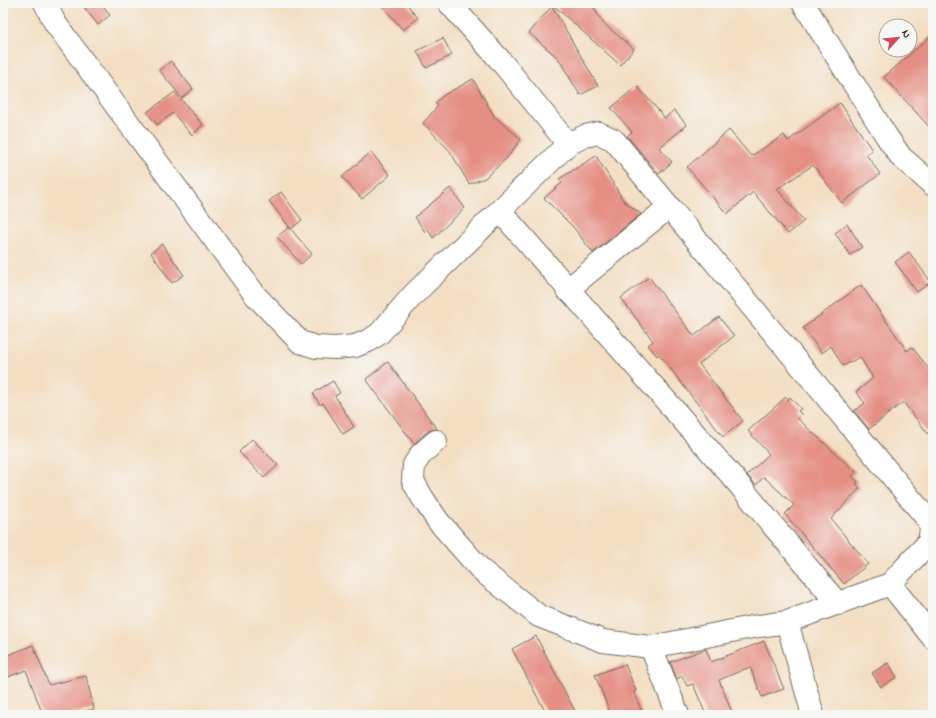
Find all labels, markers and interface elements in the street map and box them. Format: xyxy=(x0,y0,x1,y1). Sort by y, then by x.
north arrow xyxy=(878,18,918,58)
text: N xyxy=(897,27,915,41)

